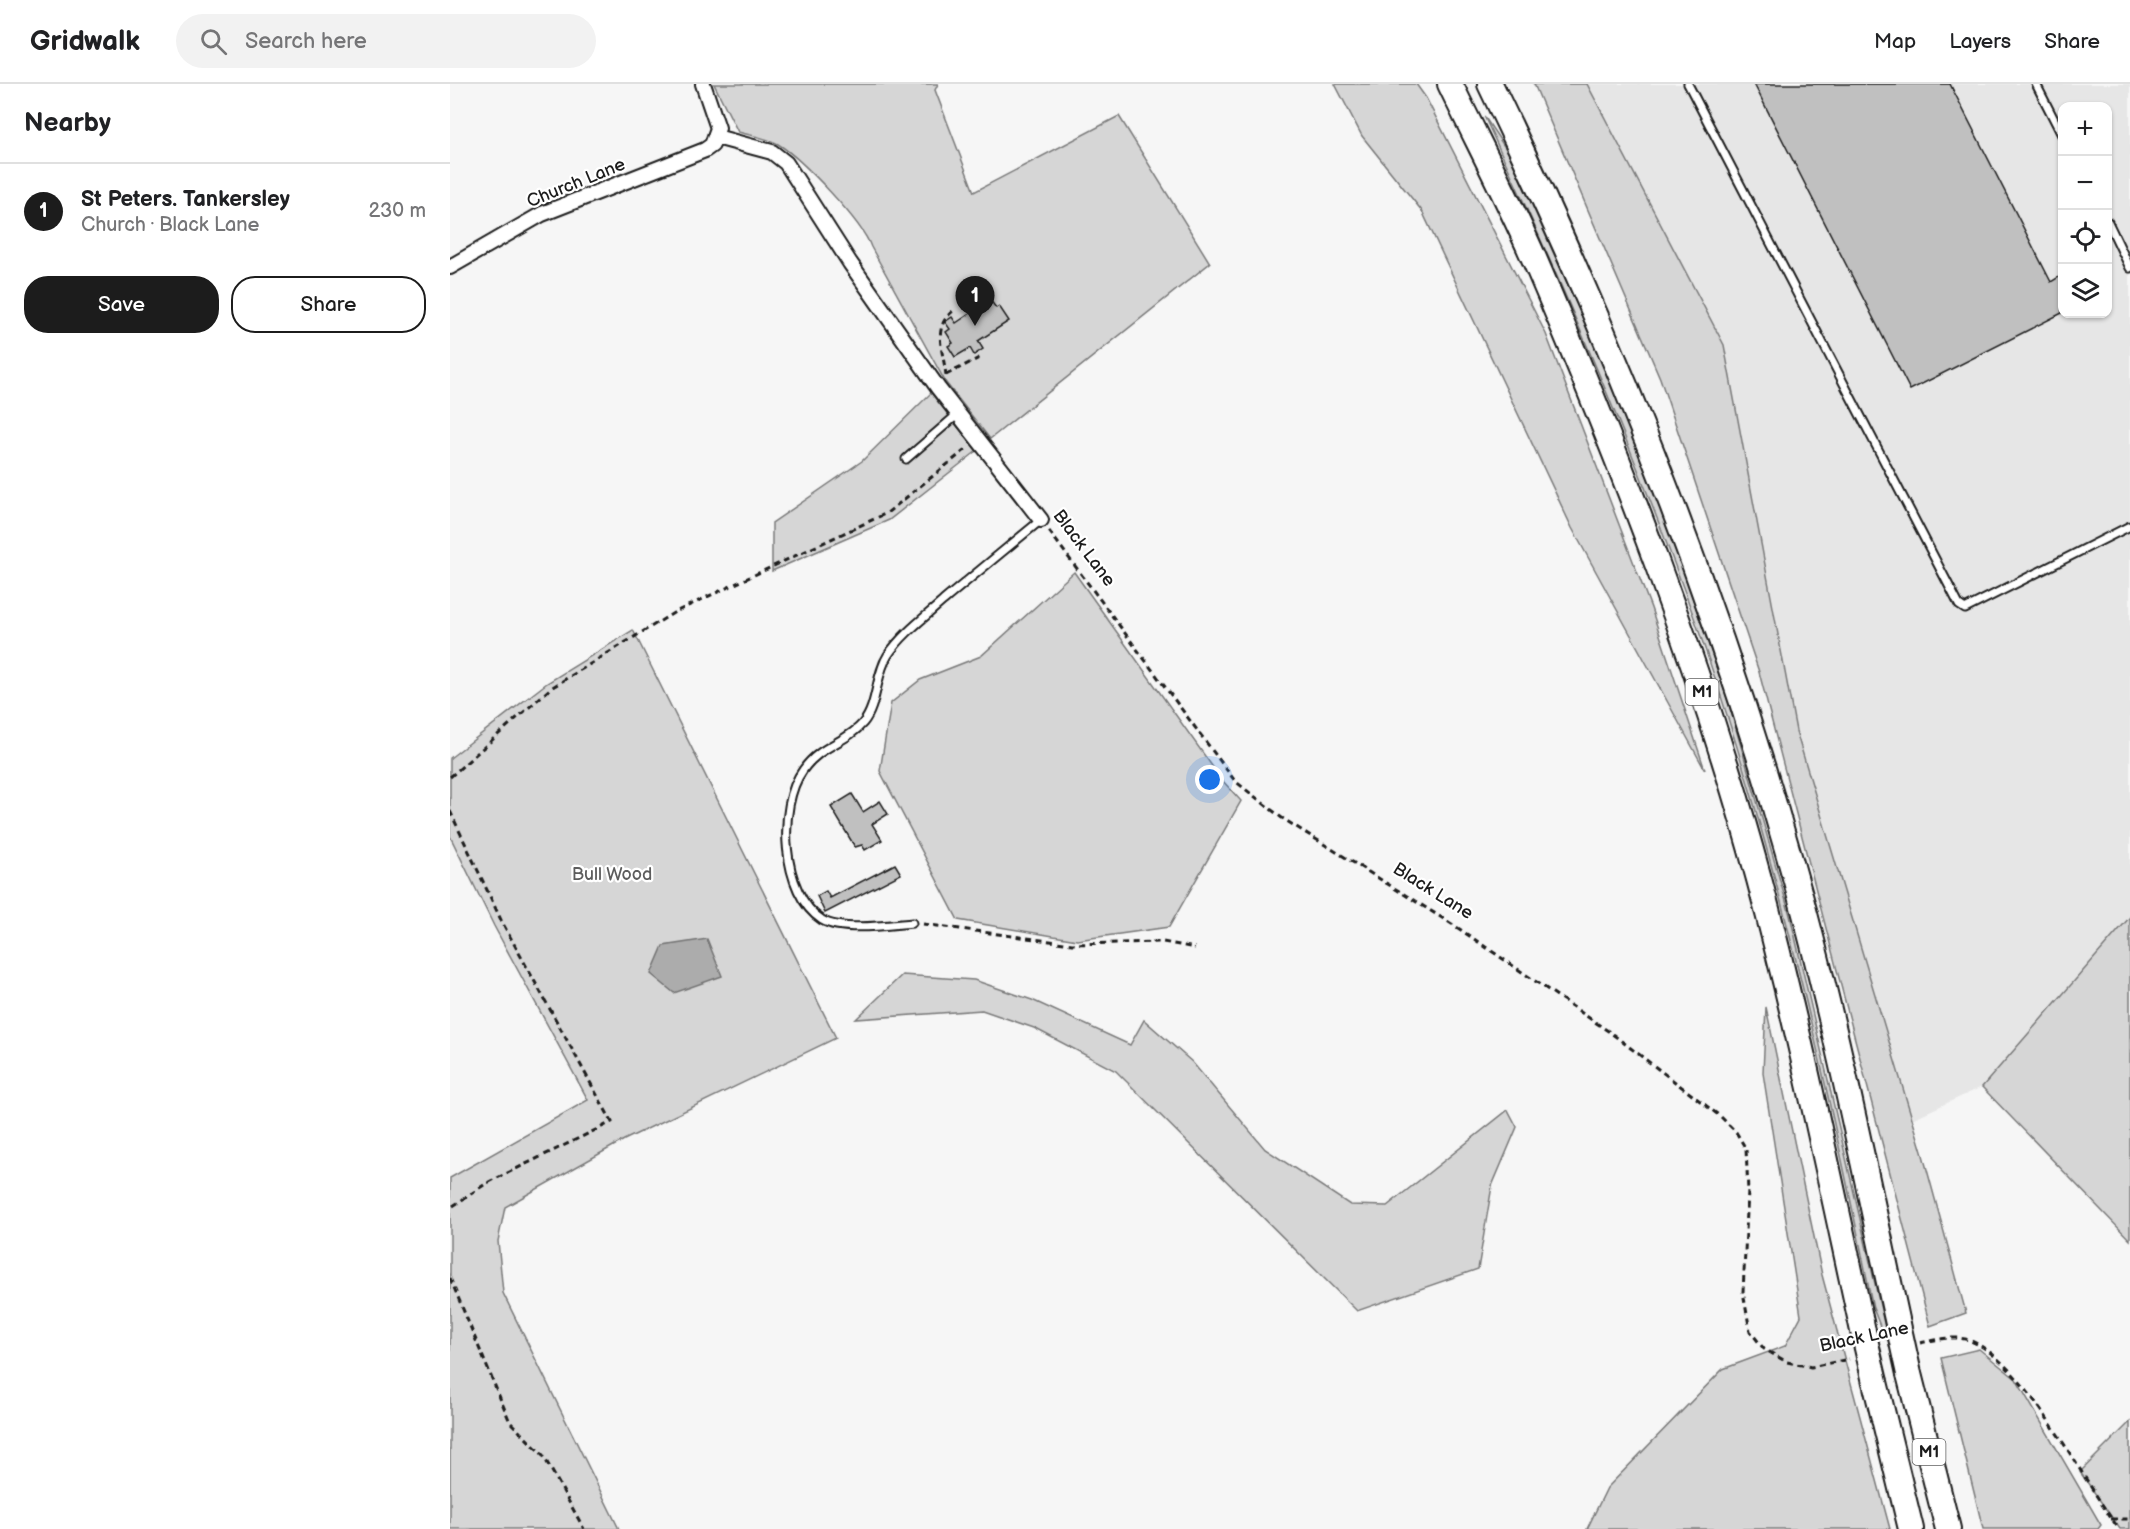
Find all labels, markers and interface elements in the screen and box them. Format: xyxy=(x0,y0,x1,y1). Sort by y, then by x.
search box xyxy=(176,14,596,68)
text: Gridwalk xyxy=(30,25,140,58)
icon: search xyxy=(197,25,230,58)
text: Search here xyxy=(245,28,367,55)
text: Map xyxy=(1874,29,1916,54)
text: Layers xyxy=(1949,29,2011,54)
text: Share xyxy=(2044,29,2100,54)
map controls xyxy=(2058,102,2112,318)
button: + xyxy=(2058,102,2112,156)
text: Nearby xyxy=(24,108,111,139)
street label: Church Lane xyxy=(524,154,628,212)
button: − xyxy=(2058,156,2112,210)
text: St Peters. Tankersley xyxy=(81,186,290,213)
text: 1 xyxy=(39,199,48,223)
text: 230 m xyxy=(369,199,426,223)
button: locate xyxy=(2058,210,2112,264)
text: Church · Black Lane xyxy=(81,213,259,237)
button: layers xyxy=(2058,264,2112,318)
button: Save xyxy=(24,276,219,333)
button: Share xyxy=(231,276,426,333)
pin: 1 xyxy=(956,276,994,326)
street label: Black Lane xyxy=(1048,506,1120,591)
road number: M1 xyxy=(1686,679,1718,705)
your location xyxy=(1195,765,1224,794)
street label: Black Lane xyxy=(1389,858,1477,924)
park label: Bull Wood xyxy=(572,864,652,885)
street label: Black Lane xyxy=(1818,1317,1911,1357)
road number: M1 xyxy=(1912,1439,1946,1465)

